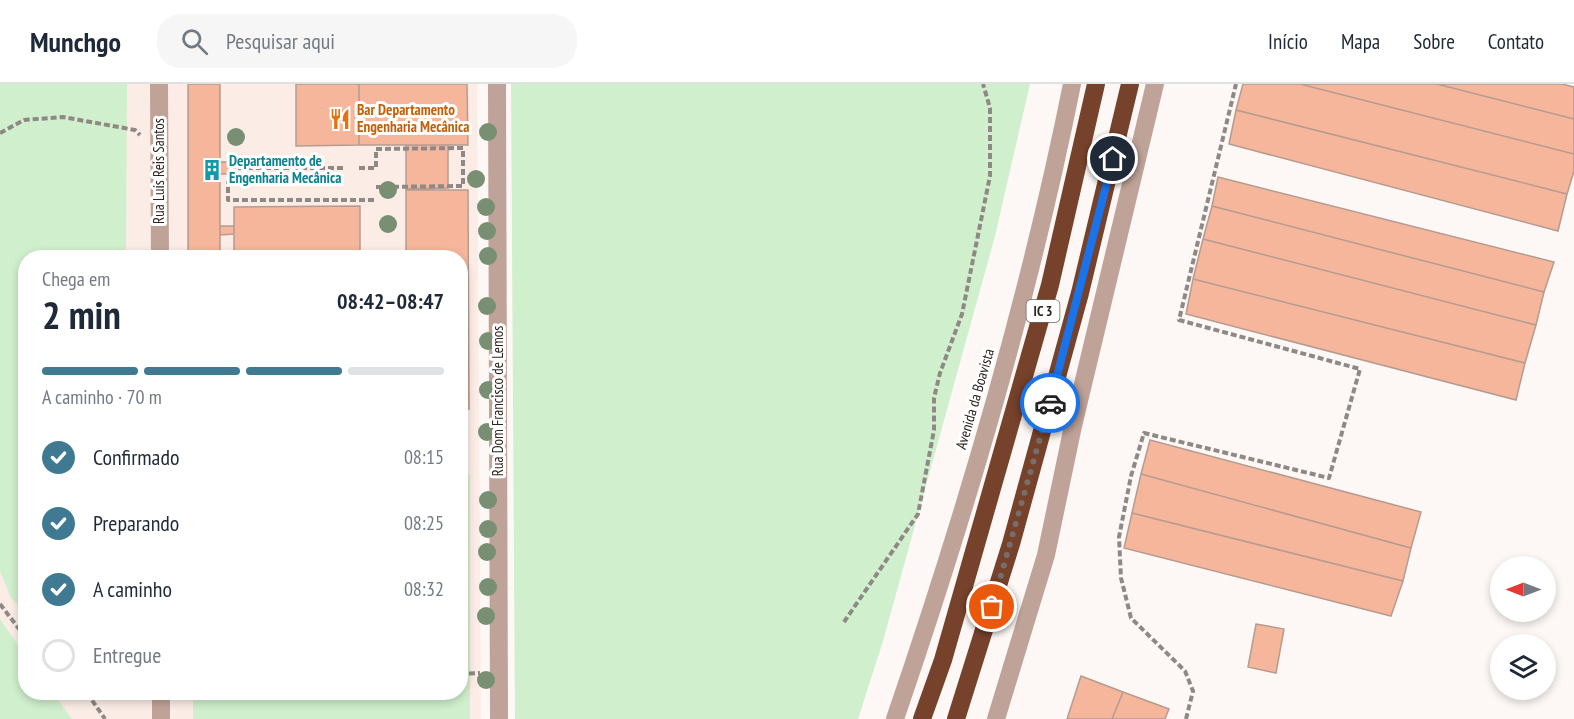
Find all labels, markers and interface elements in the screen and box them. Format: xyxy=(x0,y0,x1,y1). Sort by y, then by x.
search box xyxy=(157,14,577,68)
text: Munchgo xyxy=(30,23,121,60)
icon: search xyxy=(178,25,211,58)
text: Pesquisar aqui xyxy=(226,27,335,55)
text: Início xyxy=(1268,28,1308,55)
text: Mapa xyxy=(1341,28,1380,55)
text: Sobre xyxy=(1413,28,1455,55)
text: Contato xyxy=(1488,28,1544,55)
place label: Bar Departamento Engenharia Mecânica xyxy=(357,100,469,136)
restaurant icon: Bar Departamento Engenharia Mecânica xyxy=(328,107,352,131)
street label: Rua Luís Reis Santos xyxy=(149,118,168,224)
pin xyxy=(1087,133,1138,184)
icon: home xyxy=(1096,142,1129,175)
place label: Departamento de Engenharia Mecânica xyxy=(229,151,341,187)
building icon: Departamento de Engenharia Mecânica xyxy=(200,158,224,182)
text: Chega em xyxy=(42,266,110,292)
text: 08:42–08:47 xyxy=(337,287,444,315)
text: 2 min xyxy=(42,289,121,340)
road number: IC 3 xyxy=(1026,300,1060,322)
street label: Rua Dom Francisco de Lemos xyxy=(488,326,507,476)
street label: Avenida da Boavista xyxy=(951,346,998,451)
courier xyxy=(1020,373,1080,433)
text: A caminho · 70 m xyxy=(42,384,162,410)
icon: car xyxy=(1034,387,1067,420)
icon: check xyxy=(42,441,75,474)
text: Confirmado xyxy=(93,443,179,471)
text: 08:15 xyxy=(404,444,444,470)
icon: check xyxy=(42,507,75,540)
text: Preparando xyxy=(93,509,179,537)
text: 08:25 xyxy=(404,510,444,536)
north arrow xyxy=(1490,556,1556,622)
map controls xyxy=(1490,556,1556,700)
icon: check xyxy=(42,573,75,606)
text: A caminho xyxy=(93,575,172,603)
text: 08:32 xyxy=(404,576,444,602)
pin xyxy=(966,581,1017,632)
icon: bag xyxy=(975,590,1008,623)
button: layers xyxy=(1490,634,1556,700)
text: Entregue xyxy=(93,641,161,669)

